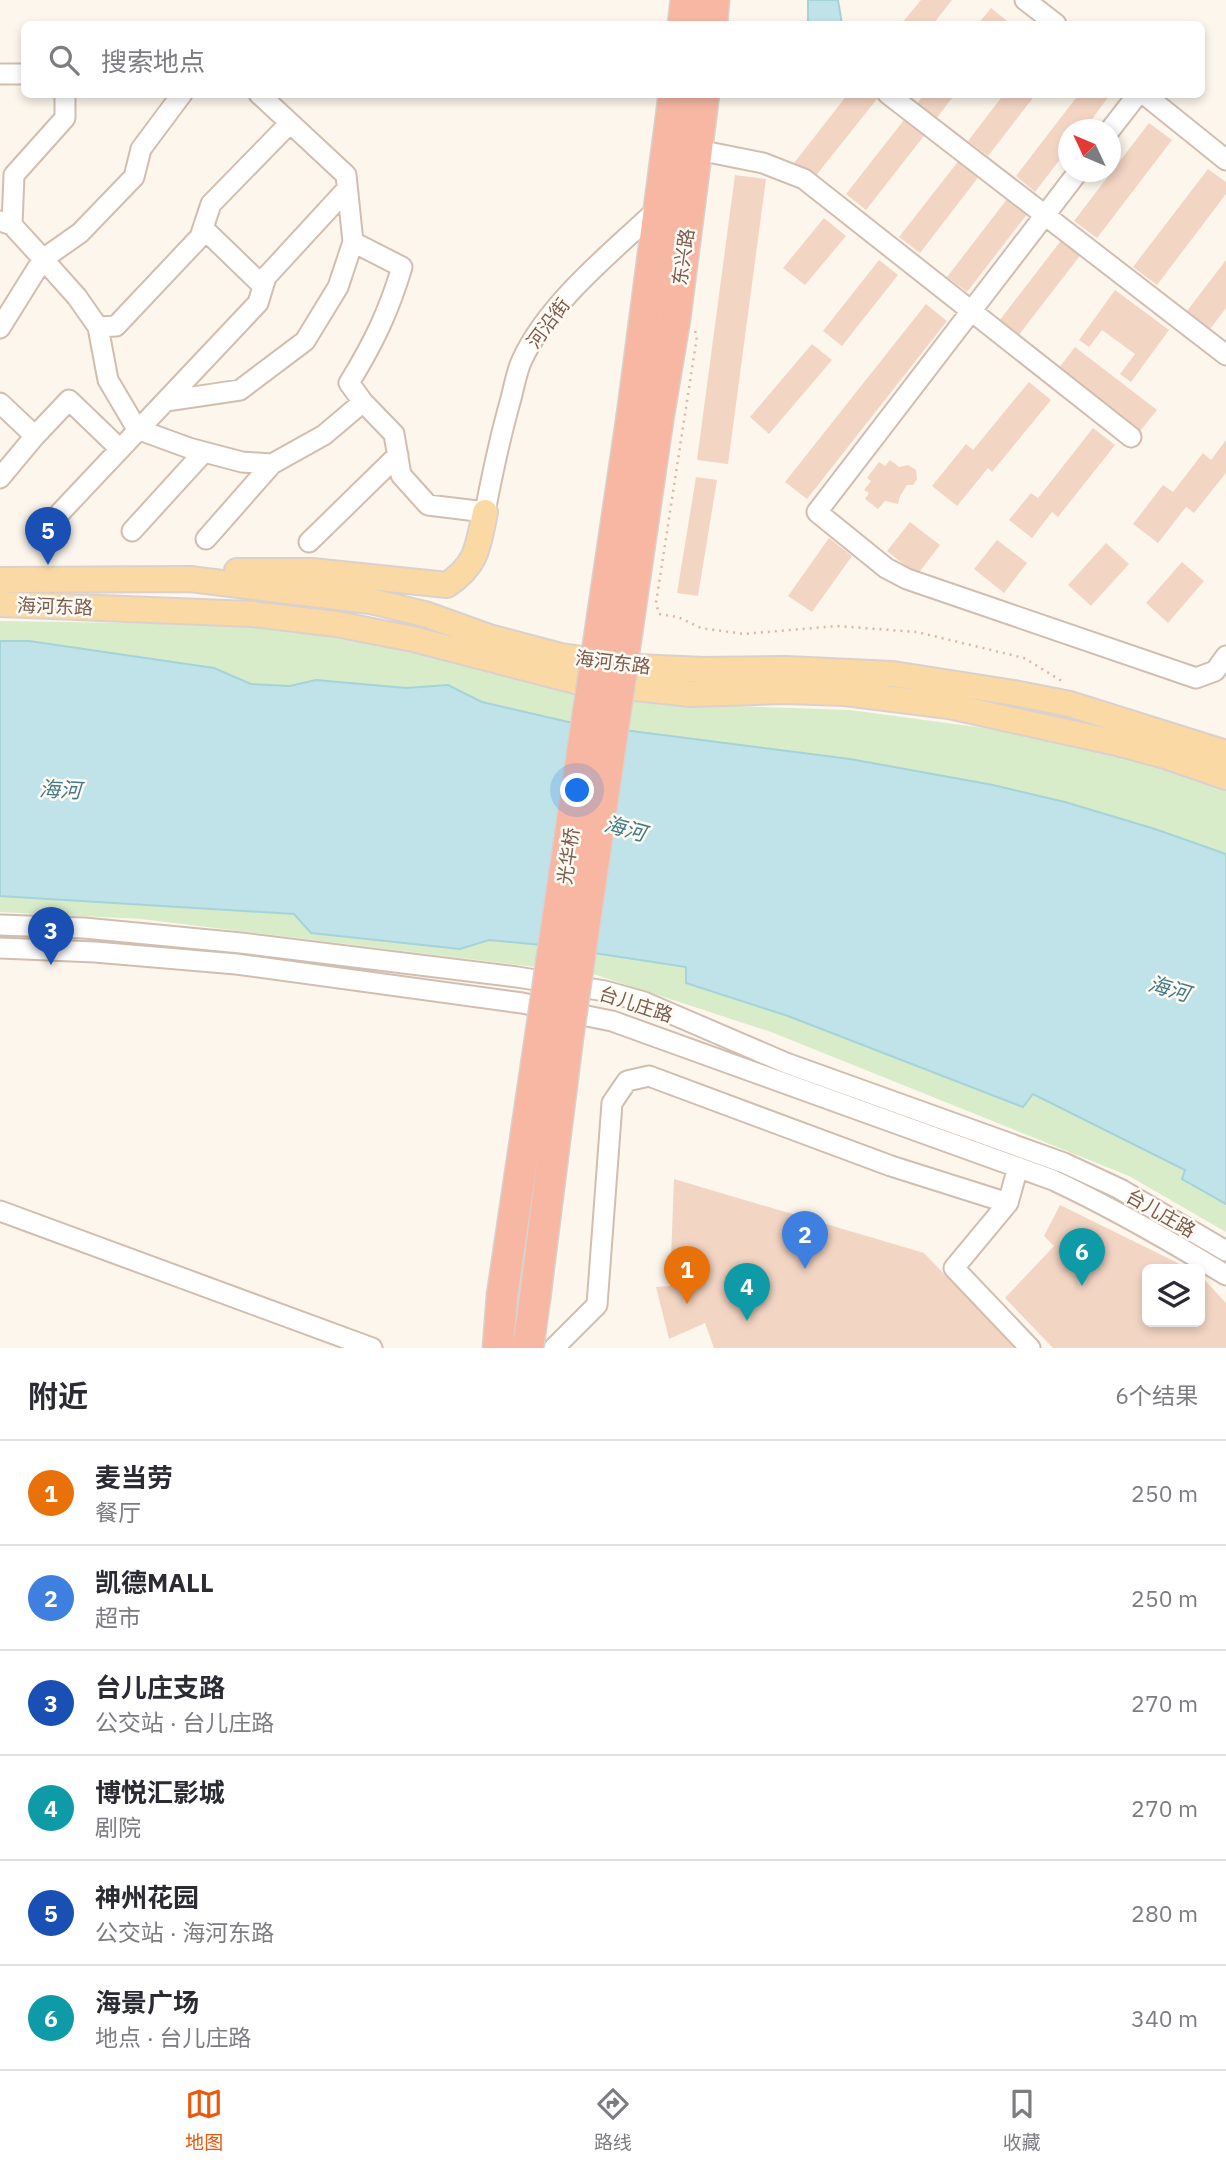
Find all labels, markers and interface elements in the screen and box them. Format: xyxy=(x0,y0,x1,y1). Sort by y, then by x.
search box xyxy=(21,21,1205,98)
icon: search xyxy=(45,41,83,79)
text: 搜索地点 xyxy=(101,44,205,78)
north arrow xyxy=(1058,119,1121,182)
street label: 东兴路 xyxy=(667,227,699,287)
street label: 河沿街 xyxy=(521,293,575,353)
pin: 5 xyxy=(25,507,71,565)
street label: 海河东路 xyxy=(17,593,93,619)
street label: 海河东路 xyxy=(574,645,652,679)
your location xyxy=(560,773,594,807)
water label: 海河 xyxy=(38,774,86,804)
water label: 海河 xyxy=(601,809,653,848)
street label: 光华桥 xyxy=(552,826,584,886)
pin: 3 xyxy=(28,907,74,965)
water label: 海河 xyxy=(1145,969,1197,1008)
street label: 台儿庄路 xyxy=(596,981,676,1027)
street label: 台儿庄路 xyxy=(1122,1184,1200,1242)
pin: 2 xyxy=(782,1211,828,1269)
pin: 6 xyxy=(1059,1228,1105,1286)
pin: 1 xyxy=(664,1246,710,1304)
pin: 4 xyxy=(724,1263,770,1321)
map controls xyxy=(1142,1264,1205,1327)
button: layers xyxy=(1142,1264,1205,1327)
text: 附近 xyxy=(28,1376,88,1415)
text: 6个结果 xyxy=(1115,1380,1198,1410)
text: 麦当劳 xyxy=(95,1460,173,1494)
text: 1 xyxy=(44,1478,58,1508)
text: 250 m xyxy=(1131,1478,1198,1508)
text: 餐厅 xyxy=(95,1497,141,1527)
text: 凯德MALL xyxy=(95,1565,214,1599)
text: 2 xyxy=(44,1583,58,1613)
text: 250 m xyxy=(1131,1583,1198,1613)
text: 超市 xyxy=(95,1602,141,1632)
text: 台儿庄支路 xyxy=(95,1670,225,1704)
text: 3 xyxy=(44,1688,58,1718)
text: 270 m xyxy=(1131,1688,1198,1718)
text: 公交站 · 台儿庄路 xyxy=(95,1707,274,1737)
text: 博悦汇影城 xyxy=(95,1775,225,1809)
text: 4 xyxy=(44,1793,58,1823)
text: 270 m xyxy=(1131,1793,1198,1823)
text: 剧院 xyxy=(95,1812,141,1842)
text: 神州花园 xyxy=(95,1880,199,1914)
text: 5 xyxy=(44,1898,58,1928)
text: 280 m xyxy=(1131,1898,1198,1928)
text: 公交站 · 海河东路 xyxy=(95,1917,274,1947)
text: 海景广场 xyxy=(95,1985,199,2019)
text: 6 xyxy=(44,2003,58,2033)
text: 340 m xyxy=(1131,2003,1198,2033)
text: 地点 · 台儿庄路 xyxy=(95,2022,251,2052)
tab: 地图 xyxy=(185,2085,223,2154)
tab: 路线 xyxy=(594,2085,632,2154)
tab: 收藏 xyxy=(1003,2085,1041,2154)

